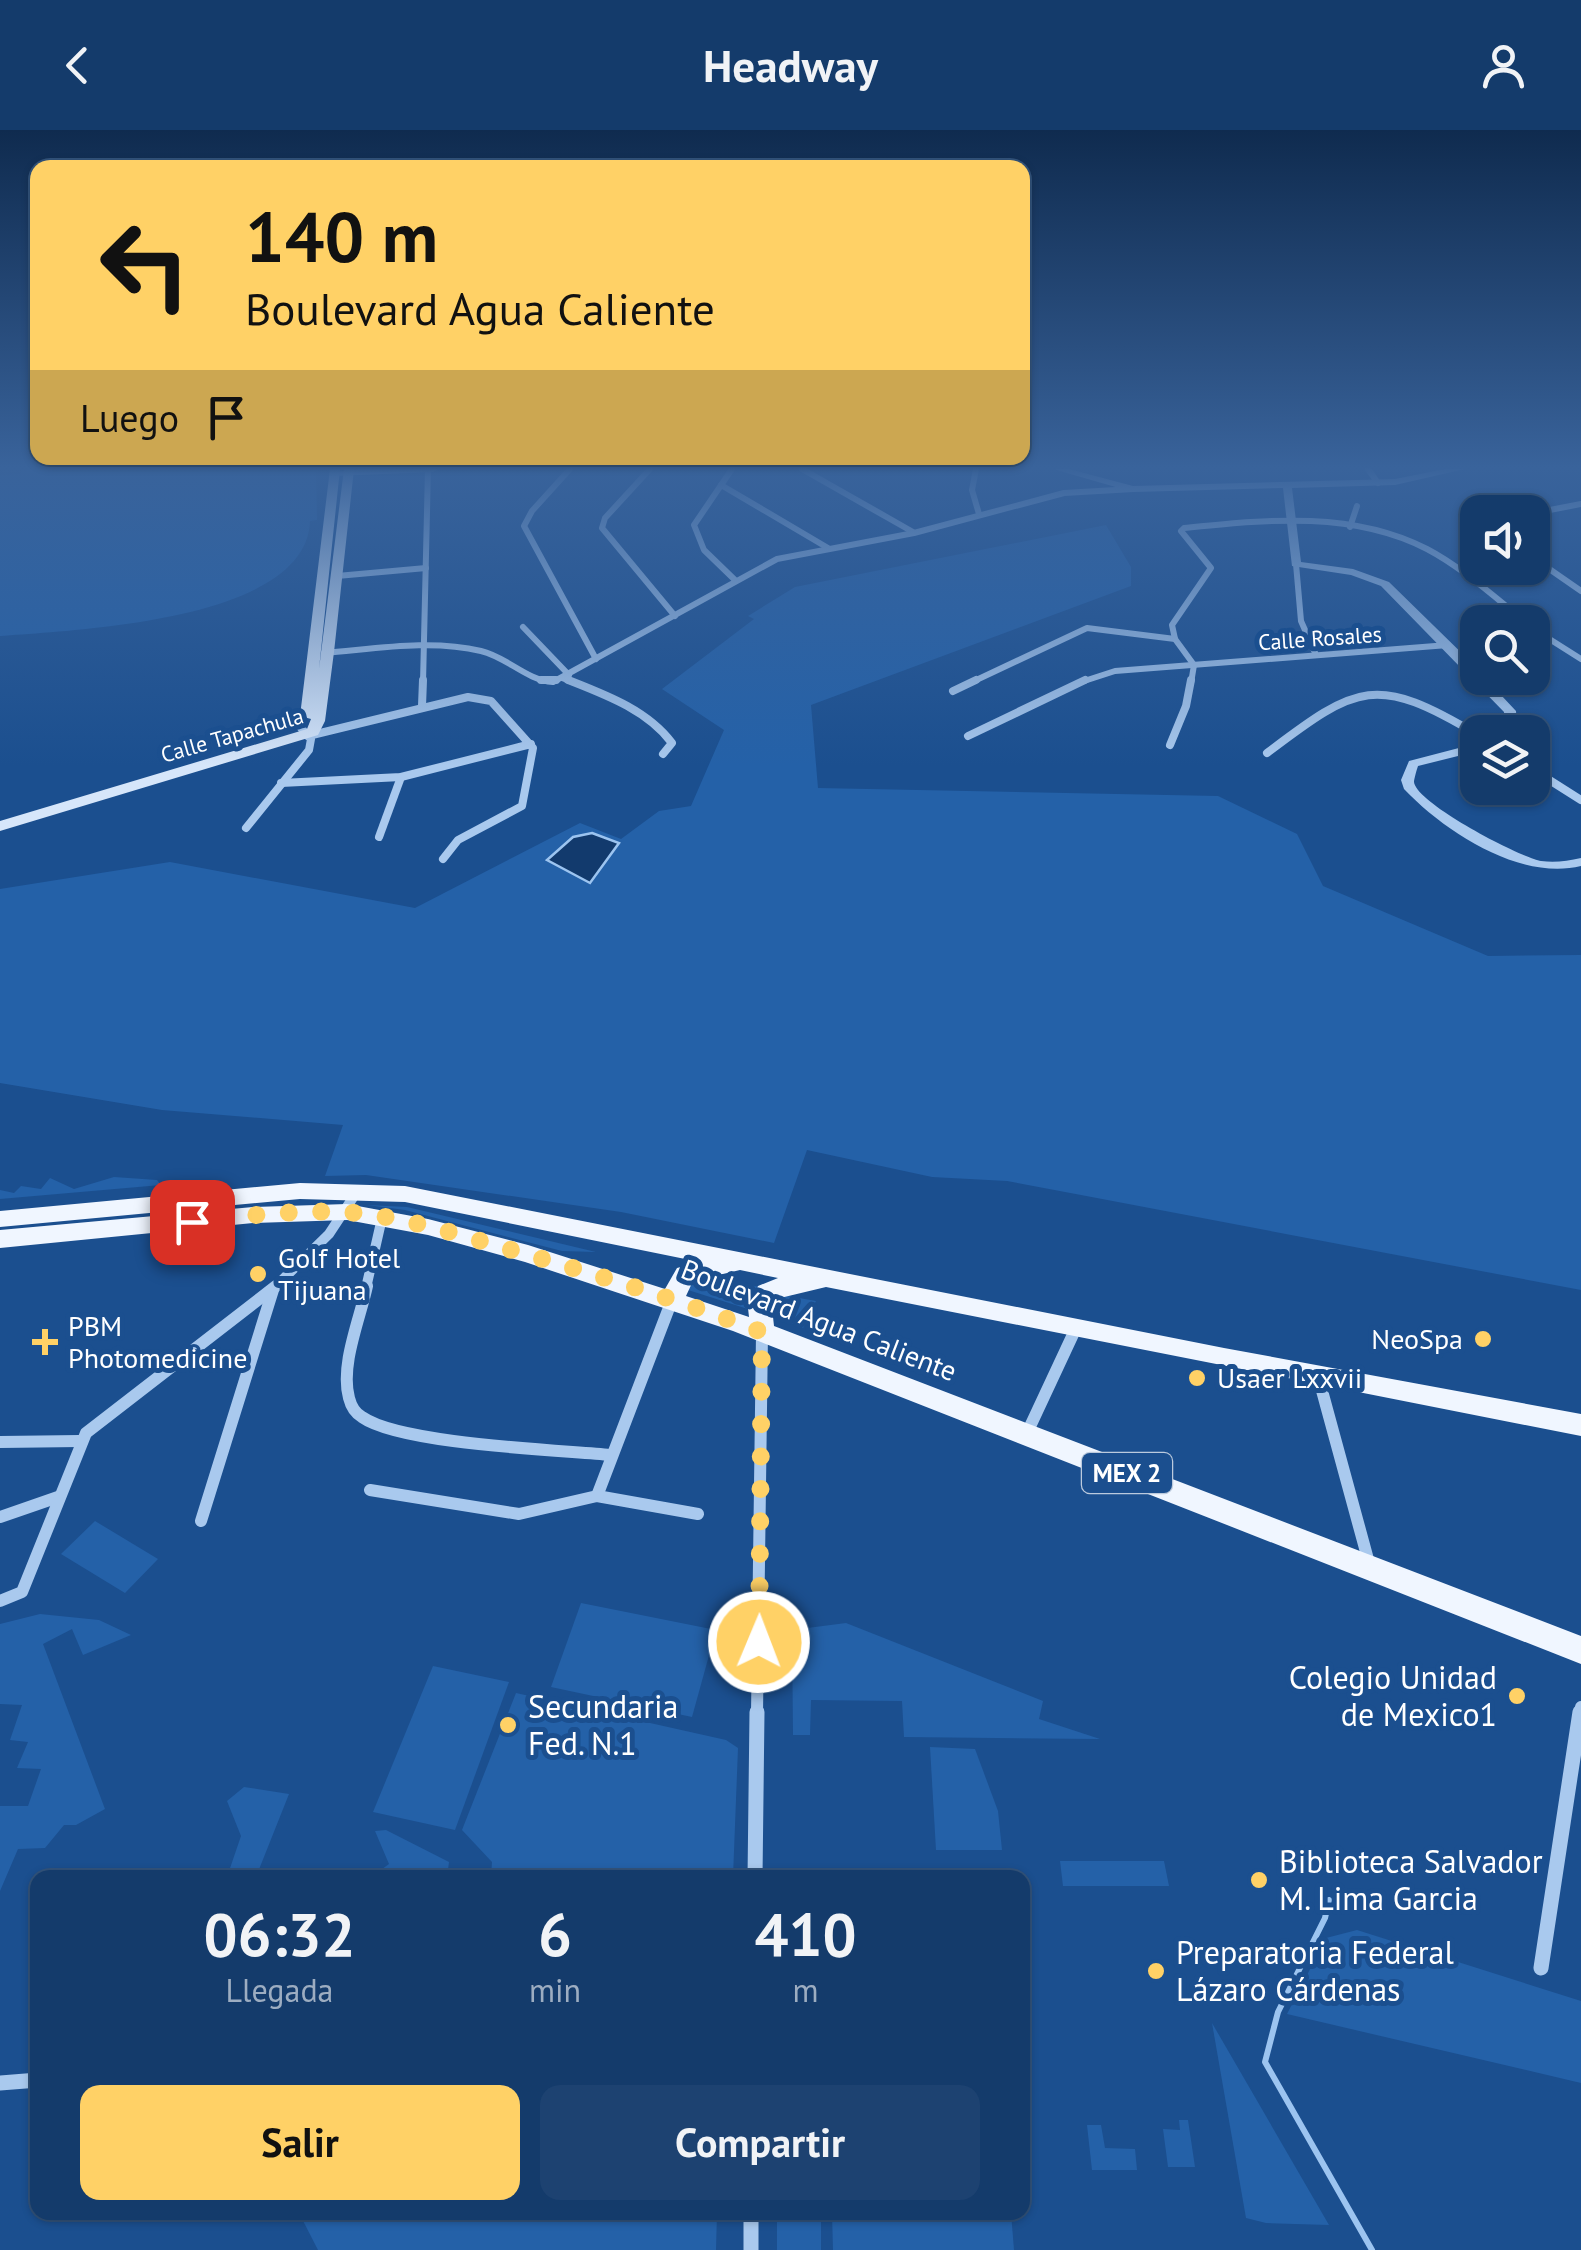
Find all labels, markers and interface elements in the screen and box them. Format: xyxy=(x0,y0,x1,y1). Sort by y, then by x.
text: Headway xyxy=(703,36,878,94)
icon: back xyxy=(50,38,105,93)
icon: person xyxy=(1476,38,1531,93)
text: 140 m xyxy=(245,191,438,281)
icon: left xyxy=(80,200,210,330)
text: Boulevard Agua Caliente xyxy=(245,279,715,337)
icon: arrive xyxy=(199,390,254,445)
text: Luego xyxy=(80,393,179,442)
map controls xyxy=(1460,495,1550,805)
button: sound xyxy=(1460,495,1550,585)
button: search xyxy=(1460,605,1550,695)
street label: Calle Rosales xyxy=(1257,620,1383,656)
street label: Calle Tapachula xyxy=(157,701,307,769)
button: layers xyxy=(1460,715,1550,805)
pin xyxy=(150,1180,235,1265)
icon: arrive xyxy=(165,1195,220,1250)
place label: Golf Hotel Tijuana xyxy=(278,1239,400,1308)
street label: Boulevard Agua Caliente xyxy=(676,1250,962,1389)
marker: Golf Hotel Tijuana xyxy=(247,1263,269,1285)
place label: PBM Photomedicine xyxy=(68,1307,247,1376)
place label: NeoSpa xyxy=(1371,1320,1463,1357)
marker: NeoSpa xyxy=(1472,1328,1494,1350)
marker: PBM Photomedicine xyxy=(32,1329,58,1355)
place label: Usaer Lxxvii xyxy=(1217,1359,1362,1396)
marker: Usaer Lxxvii xyxy=(1186,1367,1208,1389)
road number: MEX 2 xyxy=(1082,1453,1172,1493)
position arrow xyxy=(707,1590,811,1694)
place label: Colegio Unidad de Mexico1 xyxy=(1289,1656,1497,1735)
place label: Secundaria Fed. N.1 xyxy=(528,1685,679,1764)
marker: Colegio Unidad de Mexico1 xyxy=(1506,1685,1528,1707)
marker: Secundaria Fed. N.1 xyxy=(497,1714,519,1736)
place label: Biblioteca Salvador M. Lima Garcia xyxy=(1279,1840,1543,1919)
marker: Biblioteca Salvador M. Lima Garcia xyxy=(1248,1869,1270,1891)
text: 06:32 xyxy=(203,1895,356,1973)
text: 6 xyxy=(538,1895,572,1973)
text: 410 xyxy=(755,1895,857,1973)
place label: Preparatoria Federal Lázaro Cárdenas xyxy=(1176,1931,1454,2010)
marker: Preparatoria Federal Lázaro Cárdenas xyxy=(1145,1960,1167,1982)
text: Llegada xyxy=(226,1969,333,2011)
text: min xyxy=(529,1969,581,2011)
text: m xyxy=(793,1969,819,2011)
button: Salir xyxy=(80,2085,520,2200)
button: Compartir xyxy=(540,2085,980,2200)

